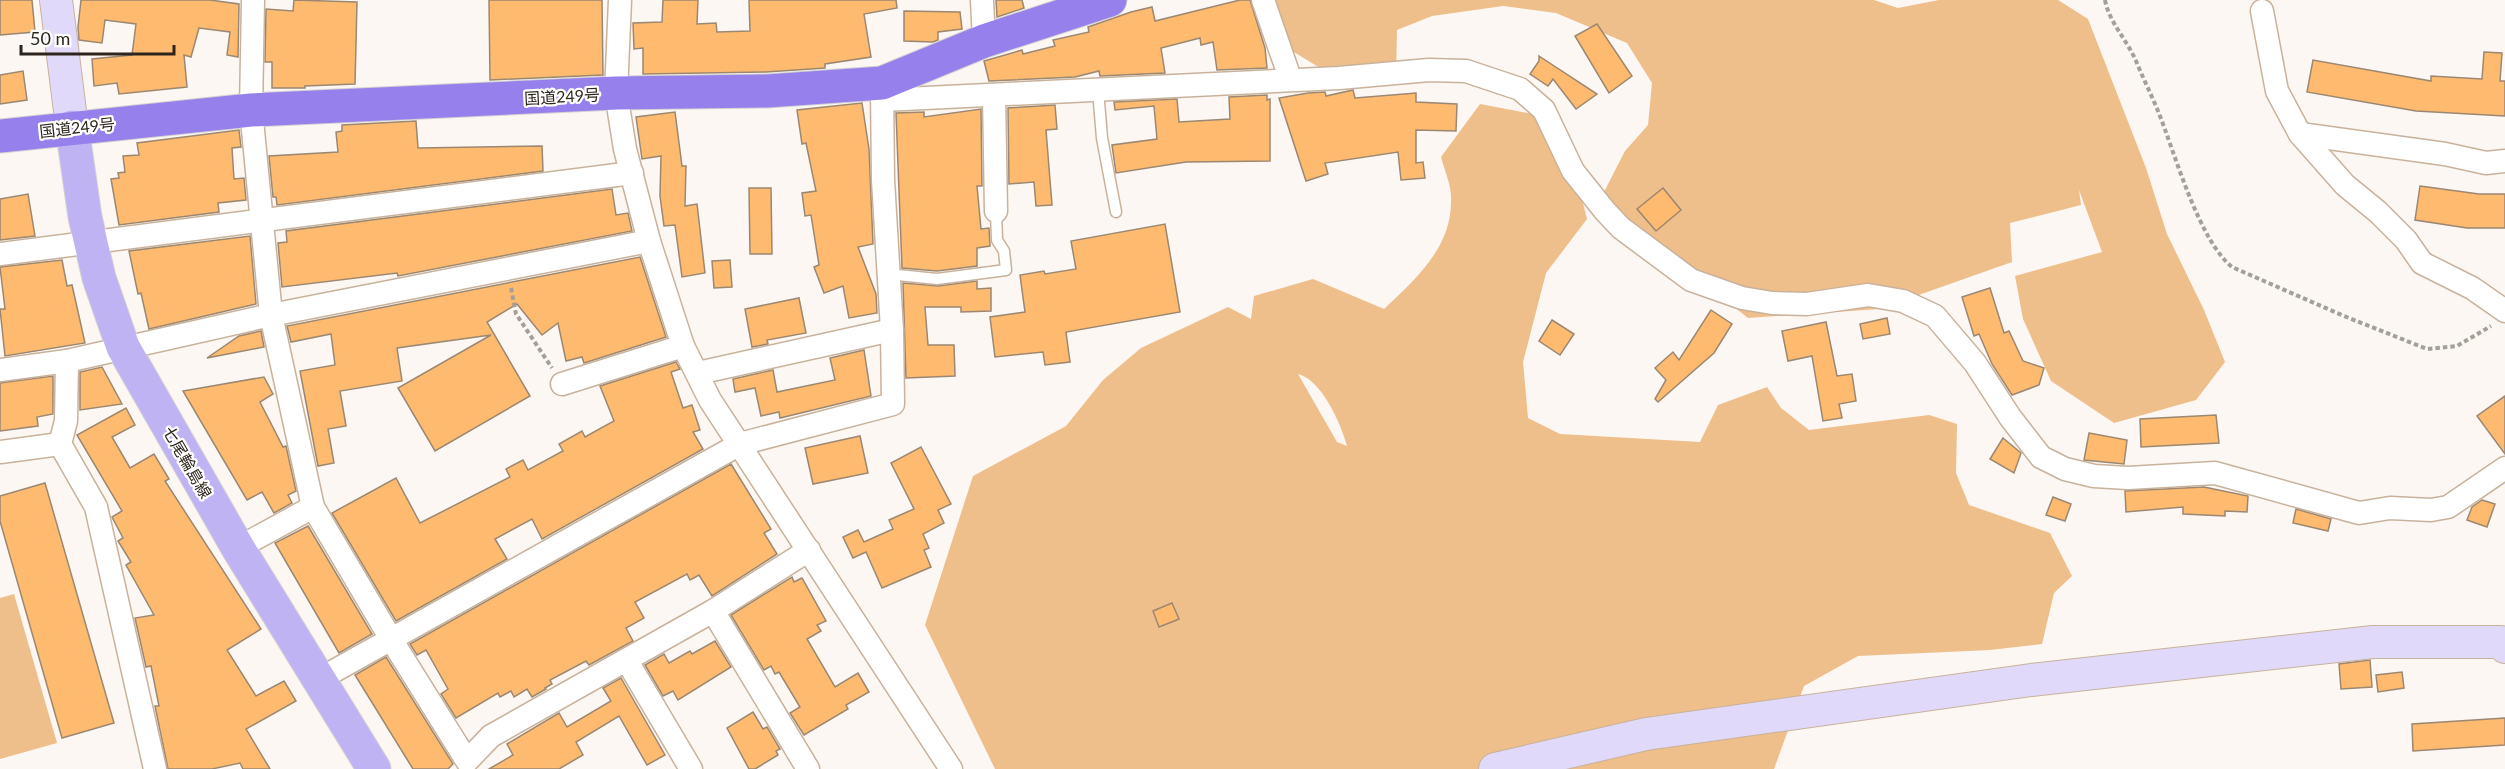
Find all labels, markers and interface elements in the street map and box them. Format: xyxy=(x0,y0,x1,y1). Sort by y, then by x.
scale bar xyxy=(21,18,174,56)
text: 50 m xyxy=(30,27,70,49)
street label: 国道249号 xyxy=(524,85,600,107)
street label: 国道249号 xyxy=(38,114,116,140)
street label: 七尾輪島線 xyxy=(160,423,216,501)

